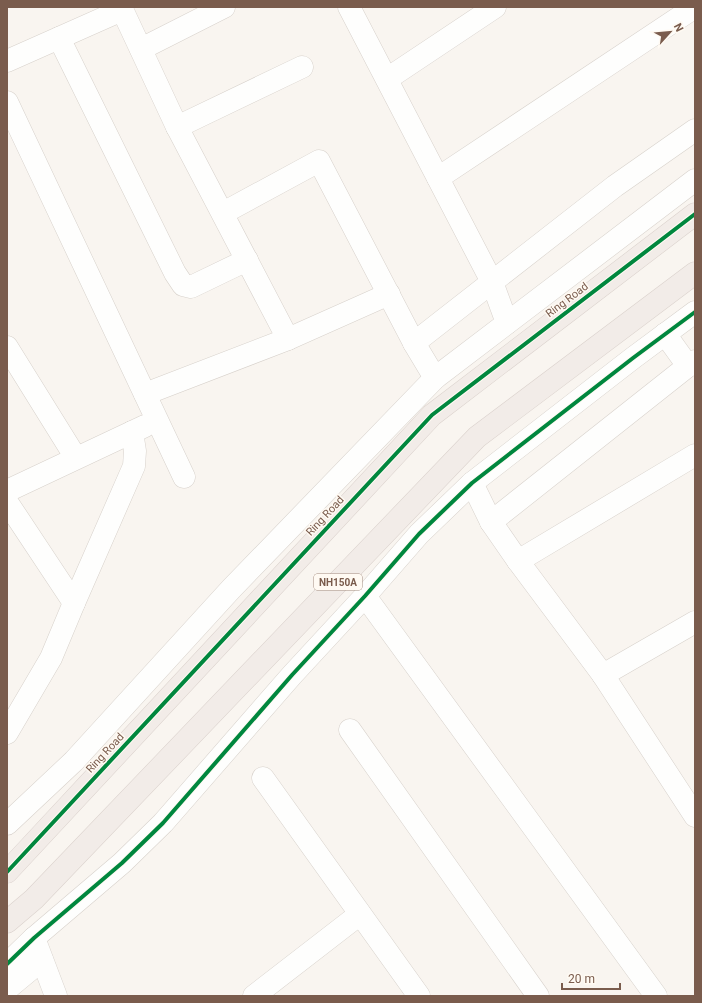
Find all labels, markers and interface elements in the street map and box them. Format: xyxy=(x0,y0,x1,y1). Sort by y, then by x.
north arrow xyxy=(650,12,690,52)
text: N xyxy=(671,21,686,34)
street label: Ring Road xyxy=(543,280,591,320)
street label: Ring Road xyxy=(303,493,347,539)
road number: NH150A xyxy=(314,574,362,590)
street label: Ring Road xyxy=(83,730,127,776)
scale bar xyxy=(562,965,620,991)
text: 20 m xyxy=(568,972,595,986)

